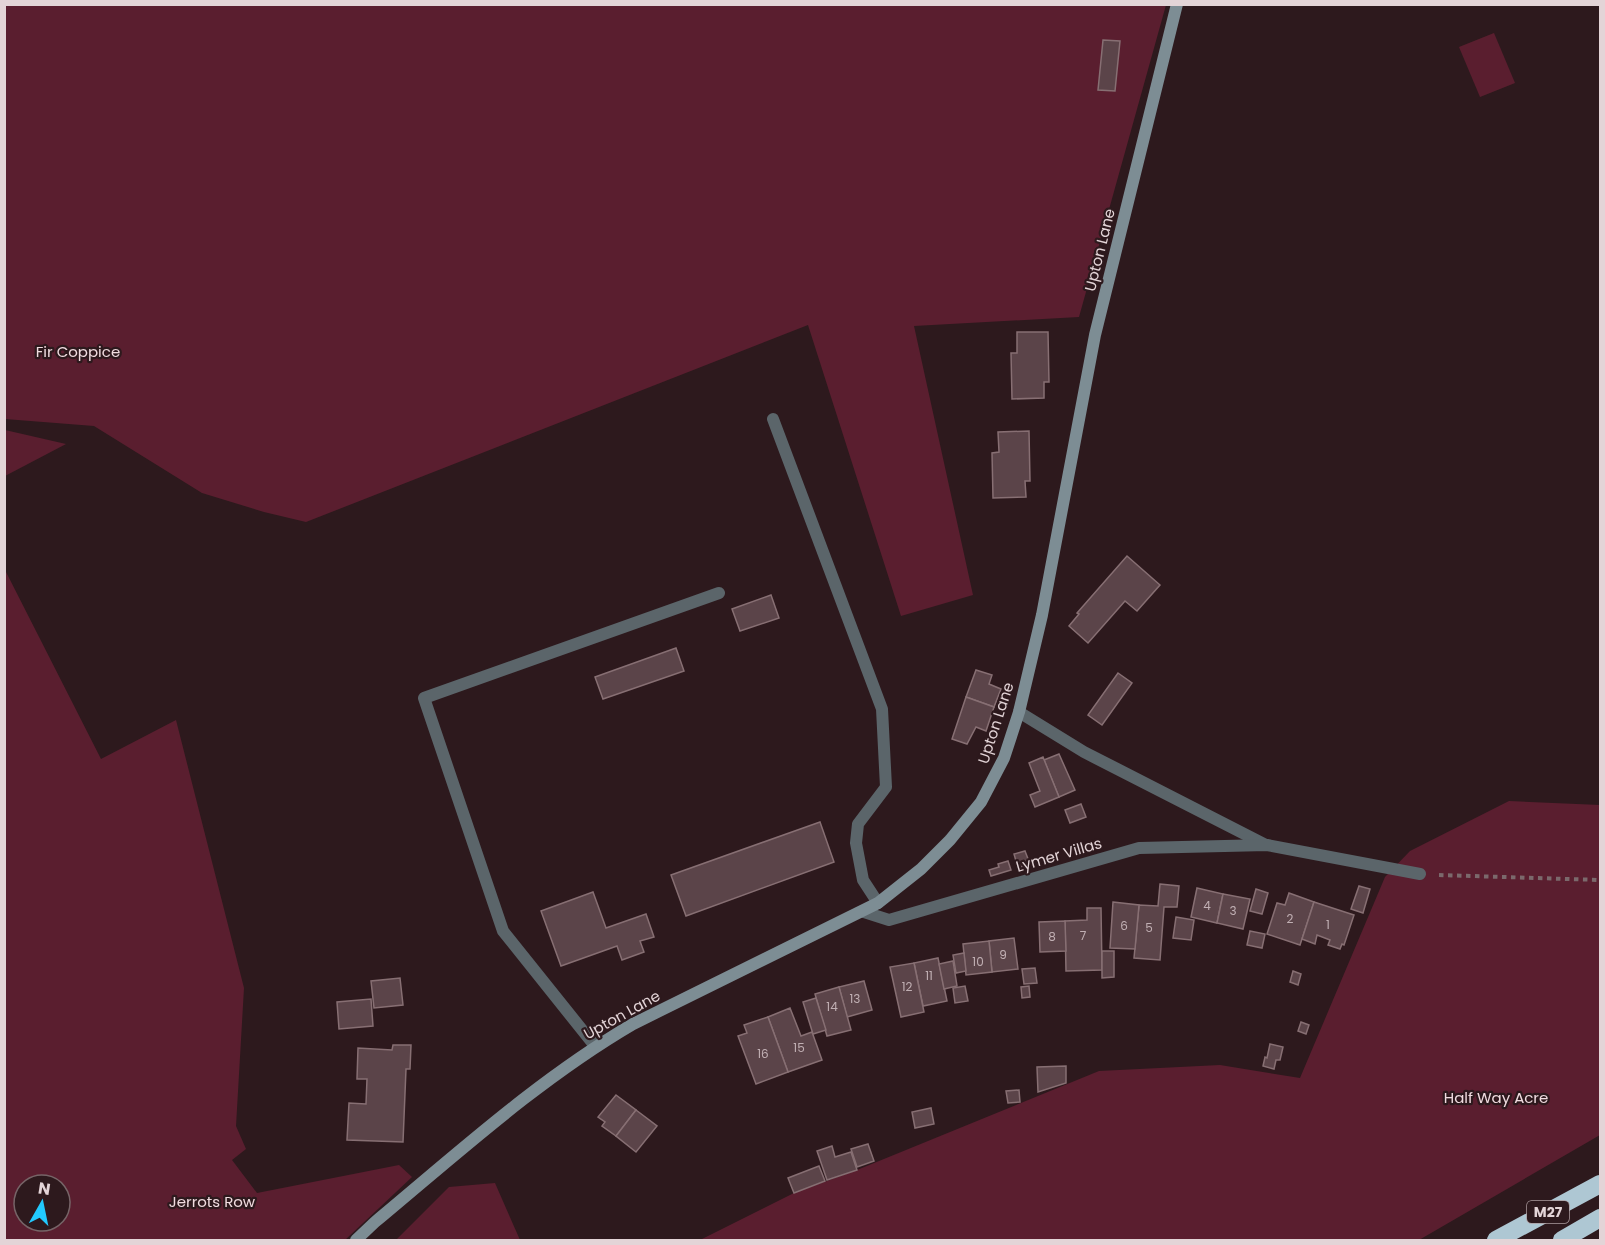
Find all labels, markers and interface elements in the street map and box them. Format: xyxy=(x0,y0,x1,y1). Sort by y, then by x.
street label: Upton Lane xyxy=(1079,206,1120,293)
park label: Fir Coppice xyxy=(36,341,120,362)
street label: Upton Lane xyxy=(972,679,1019,766)
street label: Lymer Villas xyxy=(1013,832,1104,877)
house number: 4 xyxy=(1203,897,1211,914)
house number: 3 xyxy=(1229,902,1237,919)
house number: 2 xyxy=(1287,910,1294,927)
house number: 1 xyxy=(1326,916,1330,933)
house number: 6 xyxy=(1120,917,1128,934)
house number: 5 xyxy=(1145,919,1153,936)
house number: 7 xyxy=(1080,927,1087,944)
house number: 8 xyxy=(1048,928,1056,945)
house number: 9 xyxy=(999,946,1007,963)
house number: 10 xyxy=(972,953,984,970)
house number: 11 xyxy=(925,967,933,984)
house number: 12 xyxy=(902,978,912,995)
street label: Upton Lane xyxy=(580,985,664,1044)
house number: 13 xyxy=(850,990,860,1007)
house number: 14 xyxy=(826,998,838,1015)
house number: 15 xyxy=(793,1039,805,1056)
house number: 16 xyxy=(757,1045,769,1062)
park label: Half Way Acre xyxy=(1444,1087,1548,1108)
north arrow xyxy=(12,1173,72,1233)
text: N xyxy=(37,1176,52,1201)
park label: Jerrots Row xyxy=(169,1191,256,1212)
road number: M27 xyxy=(1527,1201,1569,1223)

